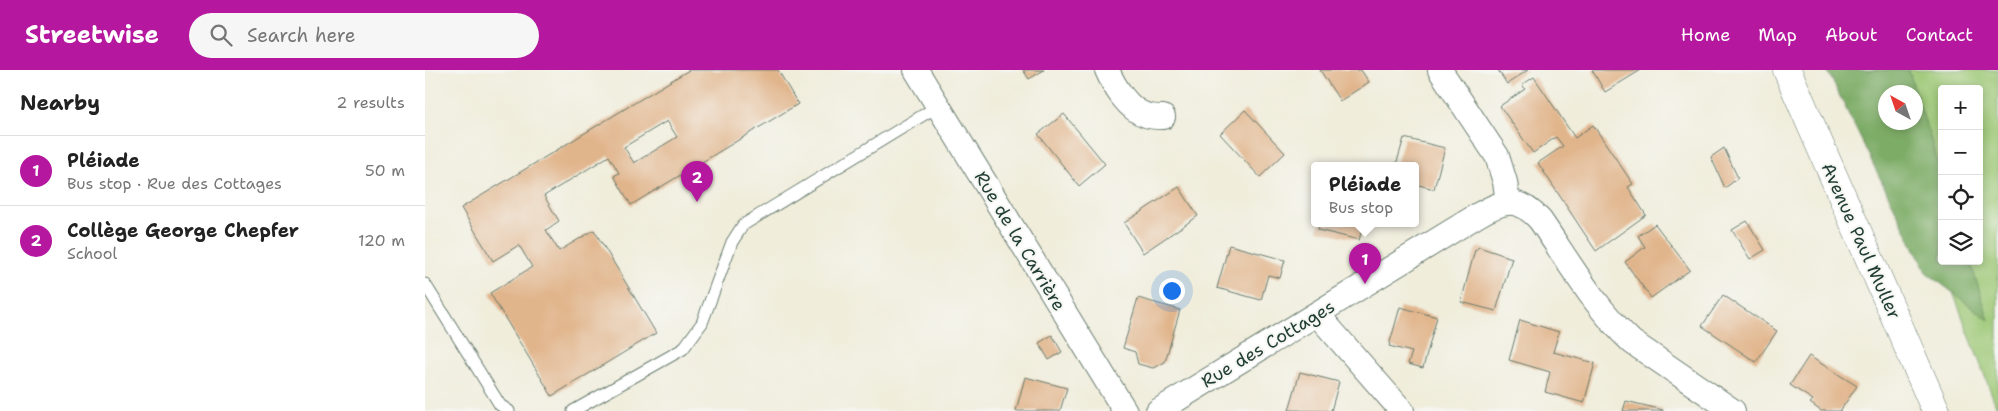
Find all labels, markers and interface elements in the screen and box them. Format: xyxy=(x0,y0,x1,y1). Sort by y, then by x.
search box xyxy=(189,13,539,58)
text: Streetwise xyxy=(25,19,159,51)
icon: search xyxy=(207,21,235,49)
text: Search here xyxy=(247,23,356,48)
text: Home xyxy=(1681,23,1730,47)
text: Map xyxy=(1758,23,1797,47)
text: About xyxy=(1825,23,1878,47)
text: Contact xyxy=(1906,23,1973,47)
north arrow xyxy=(1878,85,1923,130)
map controls xyxy=(1938,85,1983,265)
button: + xyxy=(1938,85,1983,130)
text: Nearby xyxy=(20,89,100,117)
text: 2 results xyxy=(336,92,405,113)
button: − xyxy=(1938,130,1983,175)
text: Pléiade xyxy=(67,148,140,173)
street label: Avenue Paul Muller xyxy=(1816,159,1906,323)
text: 1 xyxy=(32,160,40,181)
text: 50 m xyxy=(365,160,405,181)
pin: 2 xyxy=(681,161,713,202)
popup xyxy=(1311,162,1419,227)
street label: Rue de la Carrière xyxy=(969,167,1071,315)
text: Pléiade xyxy=(1329,172,1401,197)
text: Bus stop · Rue des Cottages xyxy=(67,173,282,194)
button: locate xyxy=(1938,175,1983,220)
text: Bus stop xyxy=(1329,197,1393,218)
text: Collège George Chepfer xyxy=(67,218,299,243)
button: layers xyxy=(1938,220,1983,265)
text: 2 xyxy=(30,230,42,251)
text: 120 m xyxy=(358,230,405,251)
text: School xyxy=(67,243,117,264)
pin: 1 xyxy=(1349,243,1381,284)
your location xyxy=(1159,278,1185,304)
street label: Rue des Cottages xyxy=(1197,295,1339,393)

